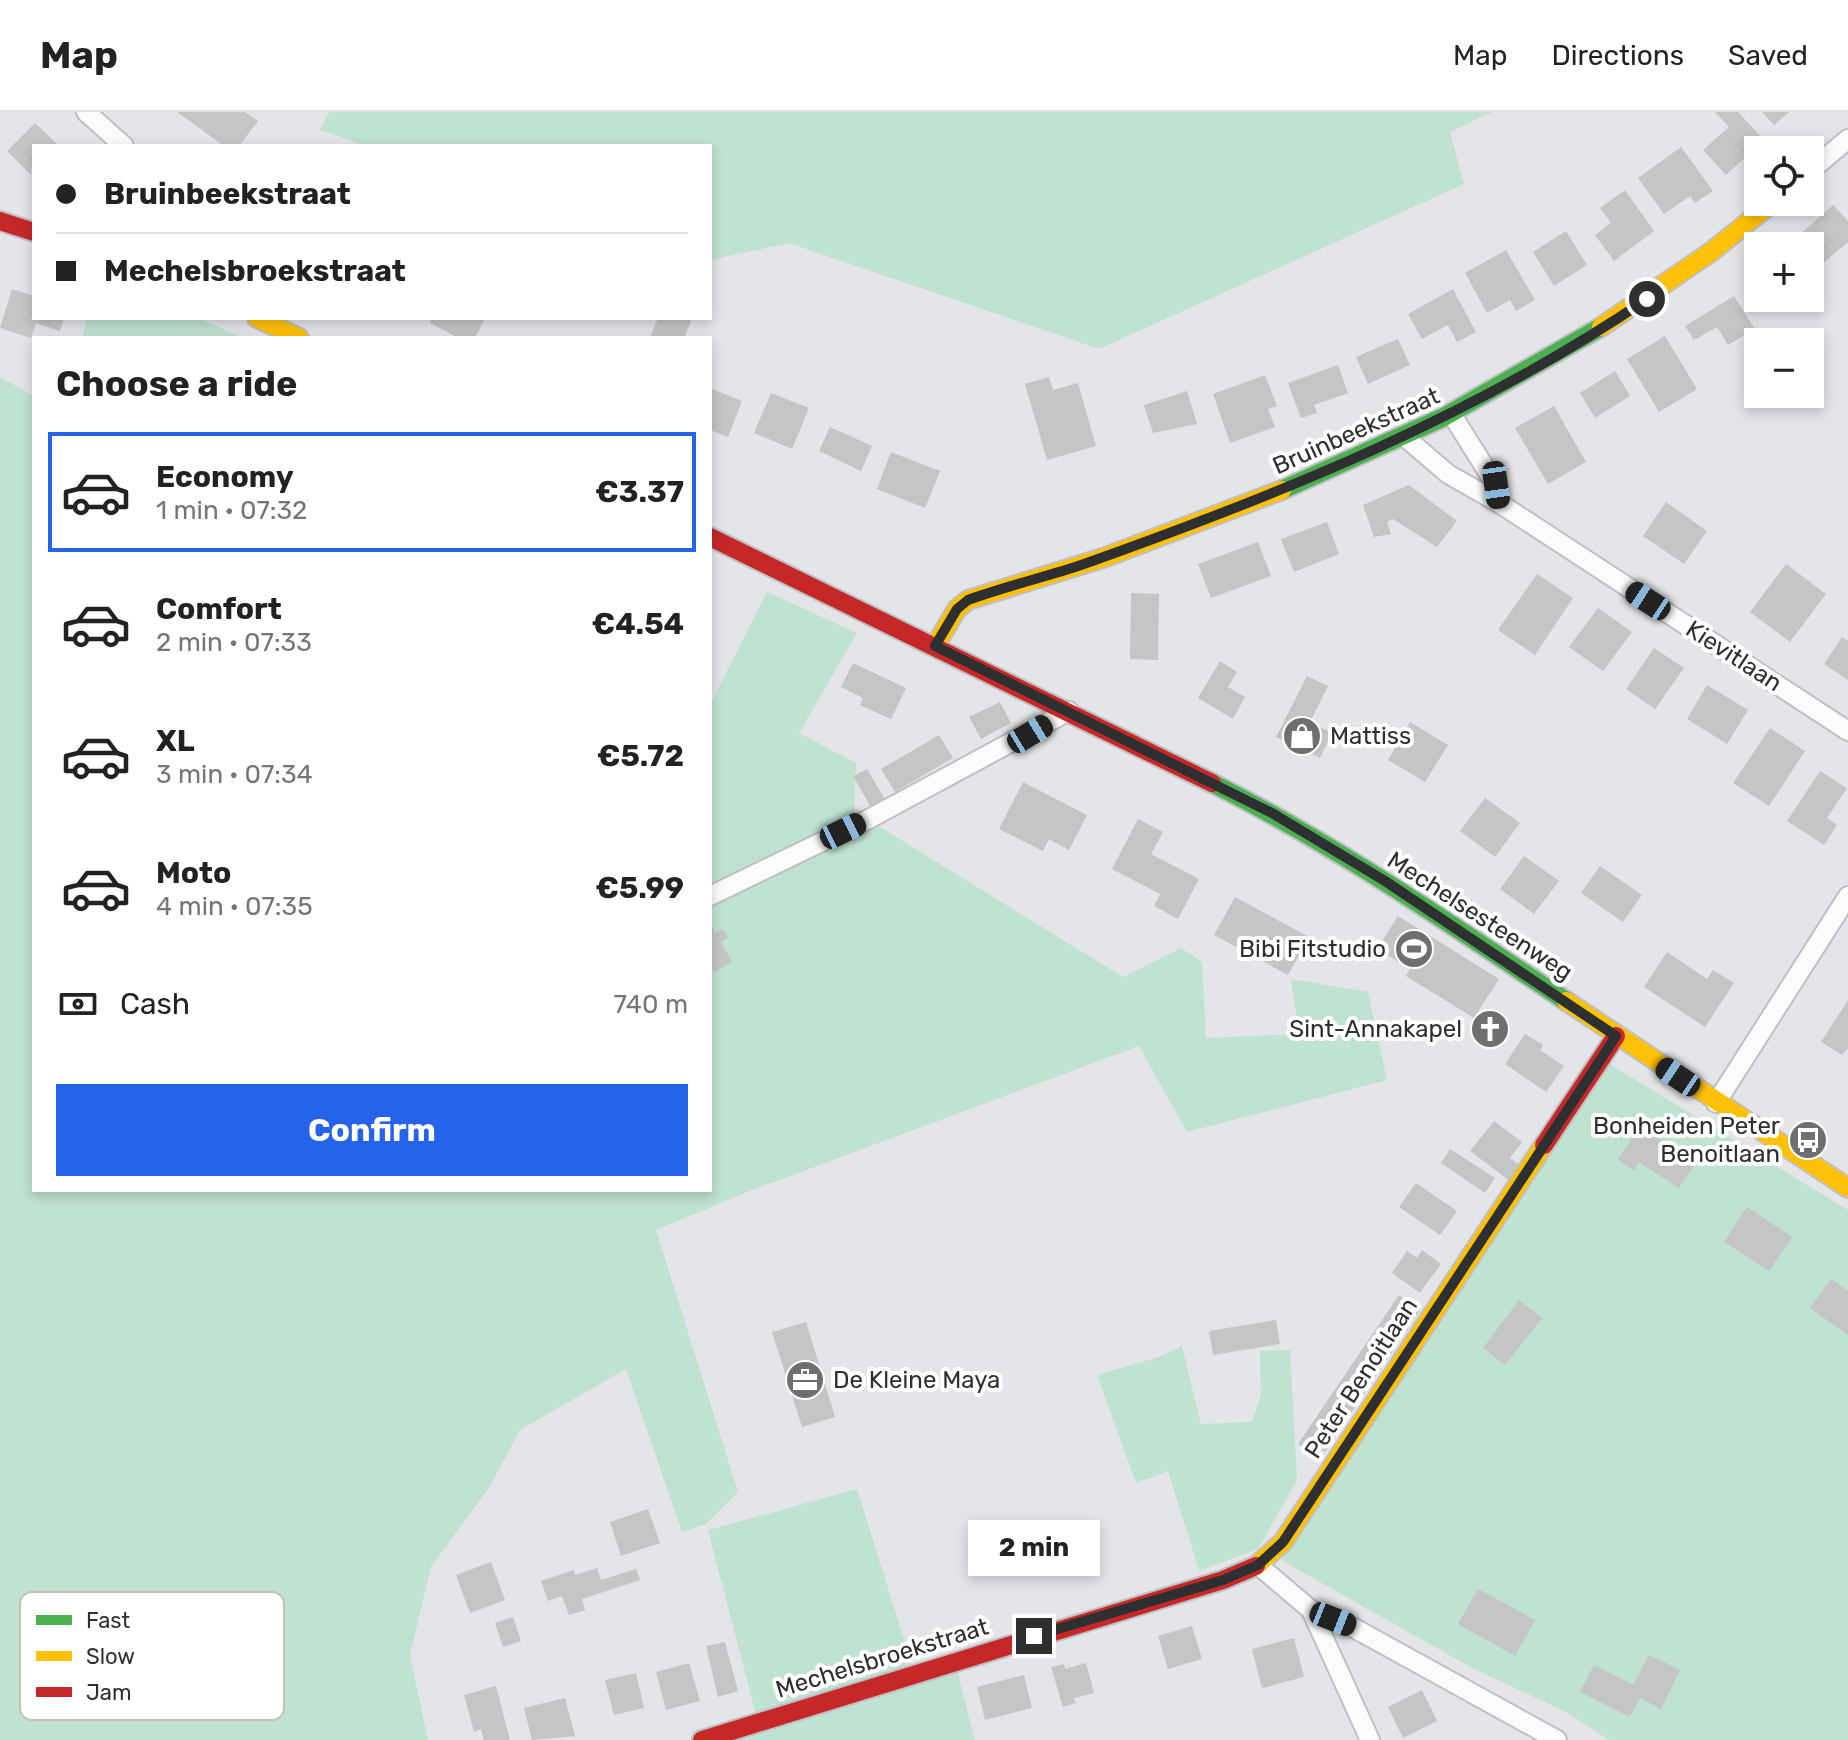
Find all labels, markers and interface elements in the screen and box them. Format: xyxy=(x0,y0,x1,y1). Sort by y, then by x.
text: Map xyxy=(40,32,118,78)
text: Map xyxy=(1453,39,1507,72)
text: Directions xyxy=(1551,39,1684,72)
text: Saved xyxy=(1728,39,1808,72)
map controls xyxy=(1744,136,1824,408)
button: locate xyxy=(1744,136,1824,216)
text: Bruinbeekstraat xyxy=(104,176,351,212)
button: + xyxy=(1744,232,1824,312)
text: Mechelsbroekstraat xyxy=(104,253,406,289)
route start xyxy=(1629,281,1665,317)
button: − xyxy=(1744,328,1824,408)
text: Choose a ride xyxy=(56,362,297,405)
street label: Bruinbeekstraat xyxy=(1268,382,1444,480)
icon: car xyxy=(60,456,132,528)
text: Economy xyxy=(156,459,294,495)
car xyxy=(1481,460,1511,510)
text: €3.37 xyxy=(595,474,684,510)
text: 1 min · 07:32 xyxy=(156,495,307,526)
car xyxy=(1621,578,1675,624)
icon: car xyxy=(60,588,132,660)
text: Comfort xyxy=(156,591,282,627)
text: €4.54 xyxy=(592,606,684,642)
street label: Kievitlaan xyxy=(1681,615,1787,697)
text: 2 min · 07:33 xyxy=(156,627,312,658)
car xyxy=(1003,711,1057,757)
shop icon: Mattiss xyxy=(1281,715,1323,757)
icon: car xyxy=(60,720,132,792)
place label: Mattiss xyxy=(1330,722,1411,750)
text: XL xyxy=(156,723,195,759)
text: €5.72 xyxy=(597,738,684,774)
text: 3 min · 07:34 xyxy=(156,759,313,790)
car xyxy=(816,810,870,852)
street label: Mechelsesteenweg xyxy=(1382,846,1578,986)
icon: car xyxy=(60,852,132,924)
text: Moto xyxy=(156,855,231,891)
text: €5.99 xyxy=(595,870,684,906)
text: 4 min · 07:35 xyxy=(156,891,313,922)
sports icon: Bibi Fitstudio xyxy=(1393,928,1435,970)
place label: Bibi Fitstudio xyxy=(1239,935,1386,963)
icon: cash xyxy=(56,982,100,1026)
text: Cash xyxy=(120,986,190,1022)
text: 740 m xyxy=(613,989,688,1020)
church icon: Sint-Annakapel xyxy=(1469,1008,1511,1050)
place label: Sint-Annakapel xyxy=(1289,1015,1462,1043)
car xyxy=(1651,1054,1705,1100)
button: Confirm xyxy=(56,1084,688,1176)
place label: Bonheiden Peter Benoitlaan xyxy=(1593,1112,1780,1168)
bus stop icon: Bonheiden Peter Benoitlaan xyxy=(1787,1119,1829,1161)
street label: Peter Benoitlaan xyxy=(1299,1292,1423,1464)
office icon: De Kleine Maya xyxy=(784,1359,826,1401)
place label: De Kleine Maya xyxy=(833,1366,1000,1394)
callout: 2 min xyxy=(968,1520,1100,1576)
text: 2 min xyxy=(999,1532,1069,1563)
legend xyxy=(20,1592,284,1720)
car xyxy=(1306,1599,1360,1639)
text: Fast xyxy=(86,1607,131,1634)
street label: Mechelsbroekstraat xyxy=(772,1612,992,1704)
route end xyxy=(1016,1618,1052,1654)
text: Slow xyxy=(86,1643,135,1670)
text: Jam xyxy=(86,1679,132,1706)

